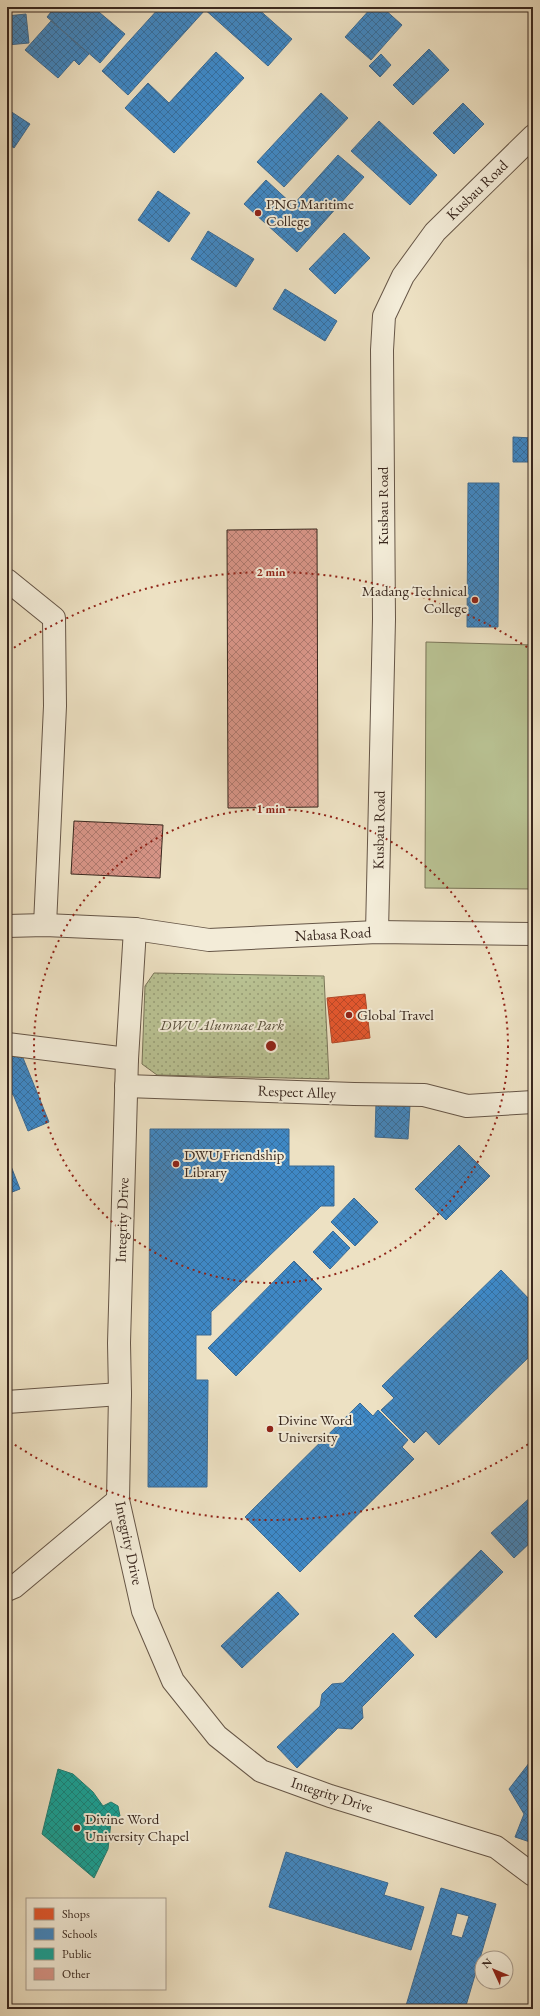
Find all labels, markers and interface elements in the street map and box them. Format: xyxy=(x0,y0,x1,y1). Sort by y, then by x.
street label: Kusbau Road xyxy=(442,155,512,224)
place label: PNG Maritime College xyxy=(266,194,354,230)
marker: PNG Maritime College xyxy=(253,208,263,218)
street label: Kusbau Road xyxy=(373,466,392,545)
text: 2 min xyxy=(256,564,286,580)
place label: Madang Technical College xyxy=(362,581,467,617)
marker: Madang Technical College xyxy=(470,595,480,605)
street label: Kusbau Road xyxy=(368,790,389,869)
text: 1 min xyxy=(256,801,286,817)
street label: Nabasa Road xyxy=(294,922,372,945)
place label: Global Travel xyxy=(357,1005,434,1024)
marker: Global Travel xyxy=(344,1010,354,1020)
park label: DWU Alumnae Park xyxy=(159,1015,284,1034)
centre of rings xyxy=(264,1039,278,1053)
street label: Respect Alley xyxy=(257,1081,337,1102)
place label: DWU Friendship Library xyxy=(184,1145,285,1181)
marker: DWU Friendship Library xyxy=(171,1159,181,1169)
street label: Integrity Drive xyxy=(111,1177,132,1263)
place label: Divine Word University xyxy=(278,1410,353,1446)
marker: Divine Word University xyxy=(265,1424,275,1434)
street label: Integrity Drive xyxy=(111,1499,148,1587)
street label: Integrity Drive xyxy=(289,1772,376,1817)
place label: Divine Word University Chapel xyxy=(85,1809,190,1845)
marker: Divine Word University Chapel xyxy=(72,1823,82,1833)
legend xyxy=(26,1898,166,1990)
text: Shops xyxy=(62,1906,90,1922)
text: Schools xyxy=(62,1926,97,1942)
text: Public xyxy=(62,1946,92,1962)
north arrow xyxy=(474,1950,514,1990)
text: N xyxy=(479,1955,495,1971)
text: Other xyxy=(62,1966,90,1982)

